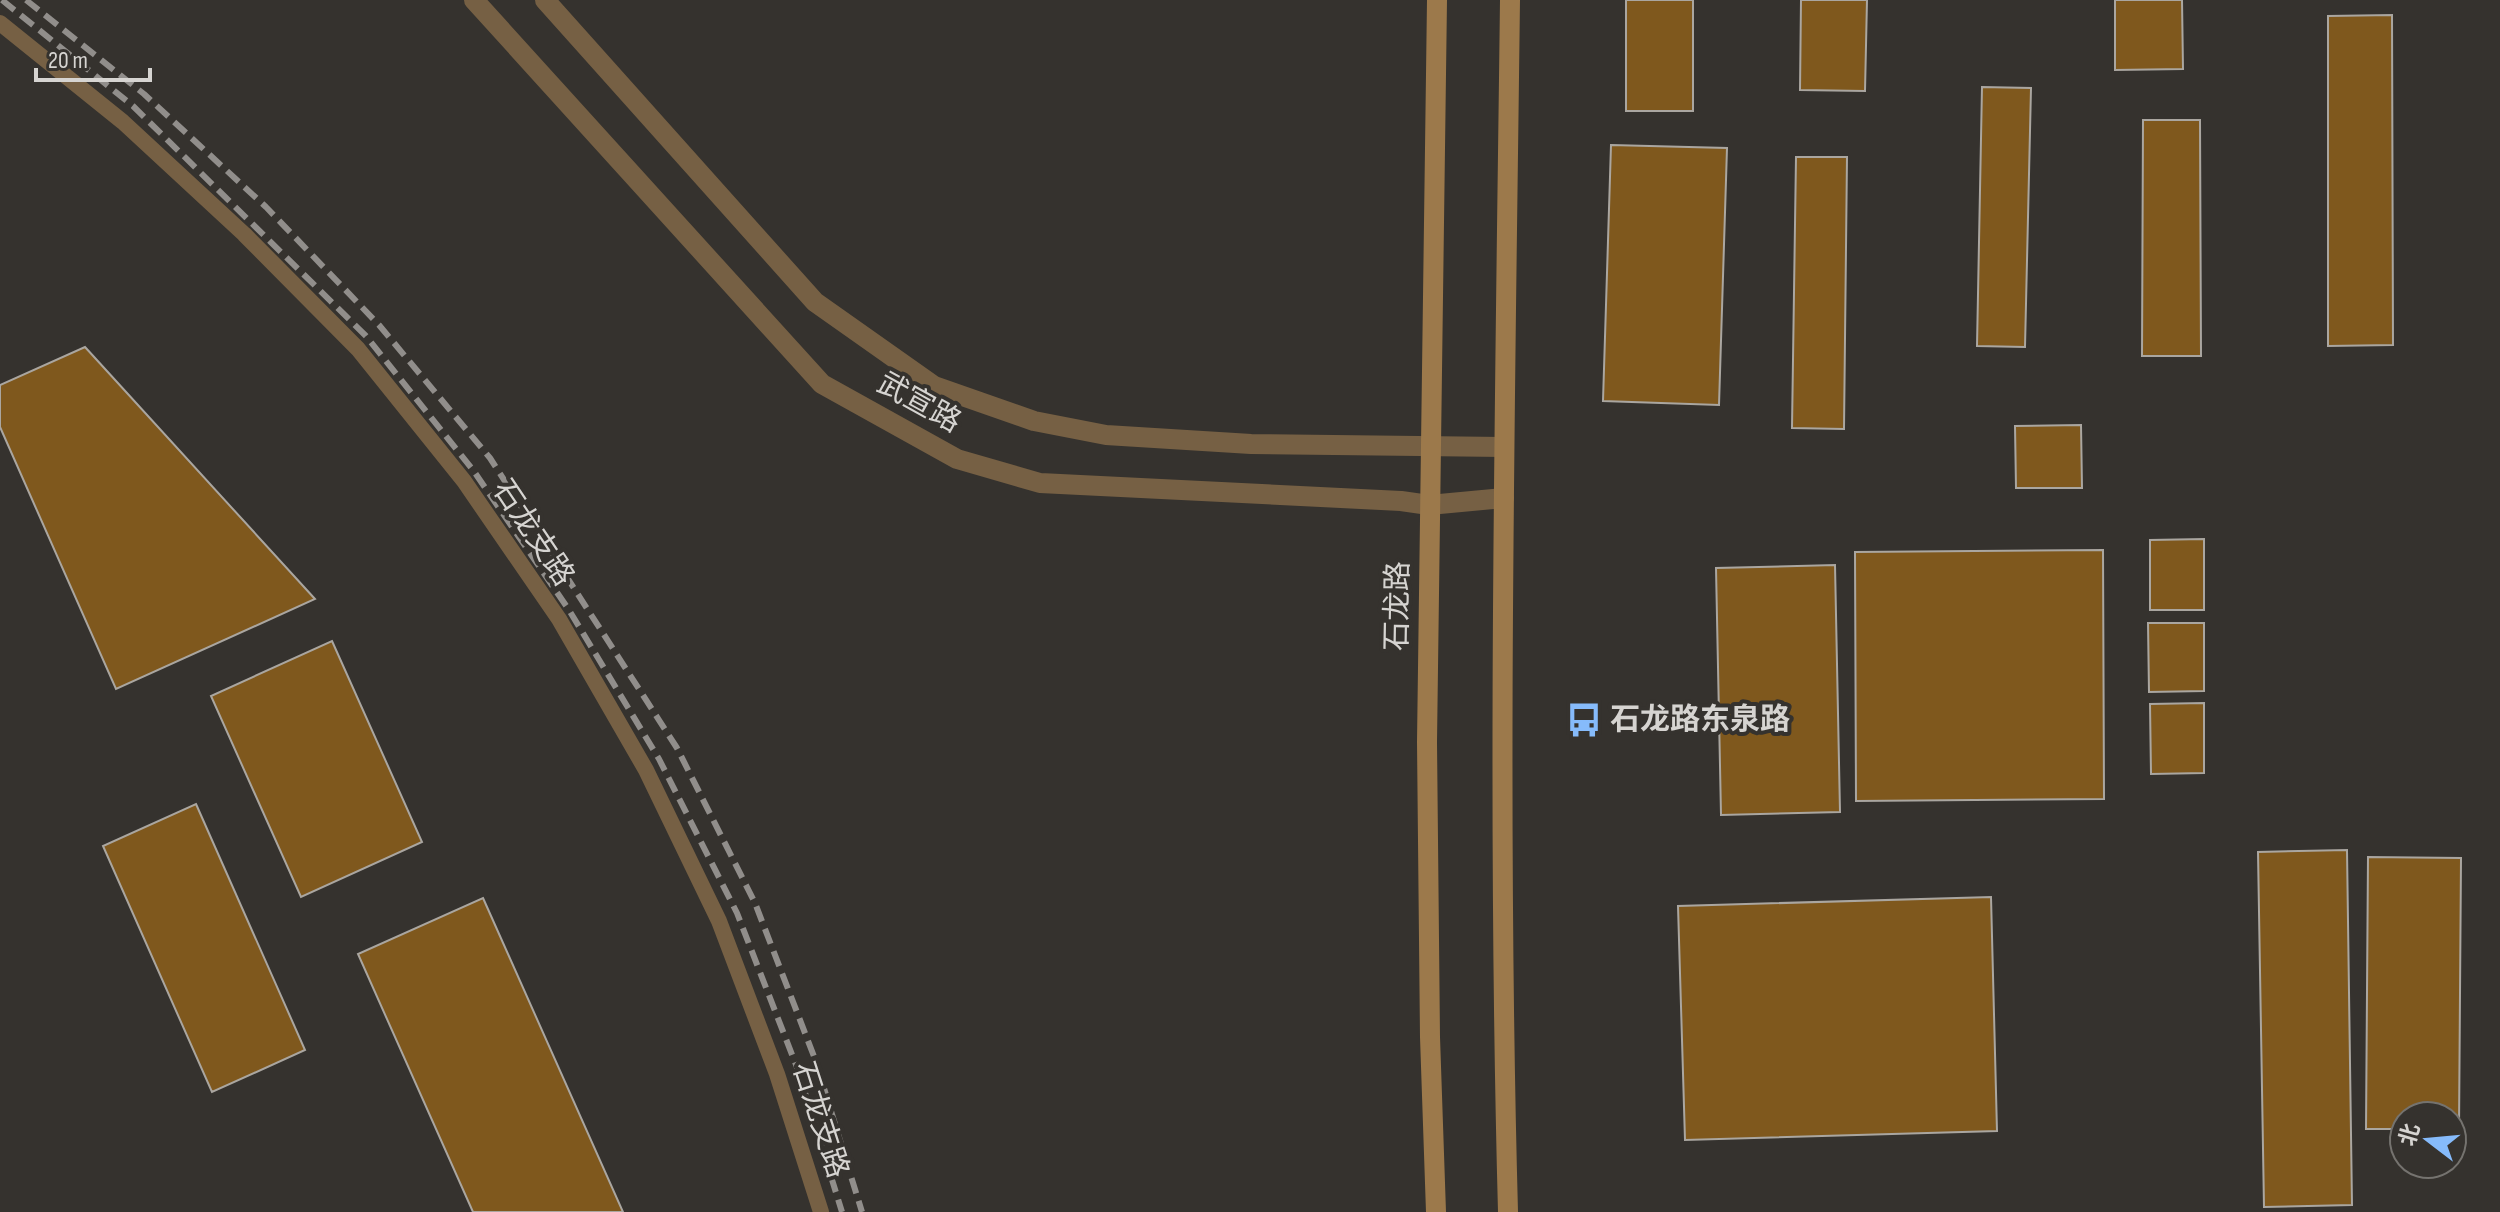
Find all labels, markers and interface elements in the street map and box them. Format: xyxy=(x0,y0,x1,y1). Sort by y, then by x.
scale bar xyxy=(36,32,150,82)
text: 20 m xyxy=(48,46,88,75)
street label: 武宣路 xyxy=(871,365,967,441)
street label: 石龙支路 xyxy=(485,473,581,593)
street label: 石龙路 xyxy=(1379,561,1417,651)
bus stop icon: 石龙路东泉路 xyxy=(1565,701,1603,739)
place label: 石龙路东泉路 xyxy=(1610,702,1790,738)
street label: 石龙支路 xyxy=(784,1057,856,1183)
north arrow xyxy=(2388,1100,2468,1180)
text: 北 xyxy=(2394,1121,2426,1149)

